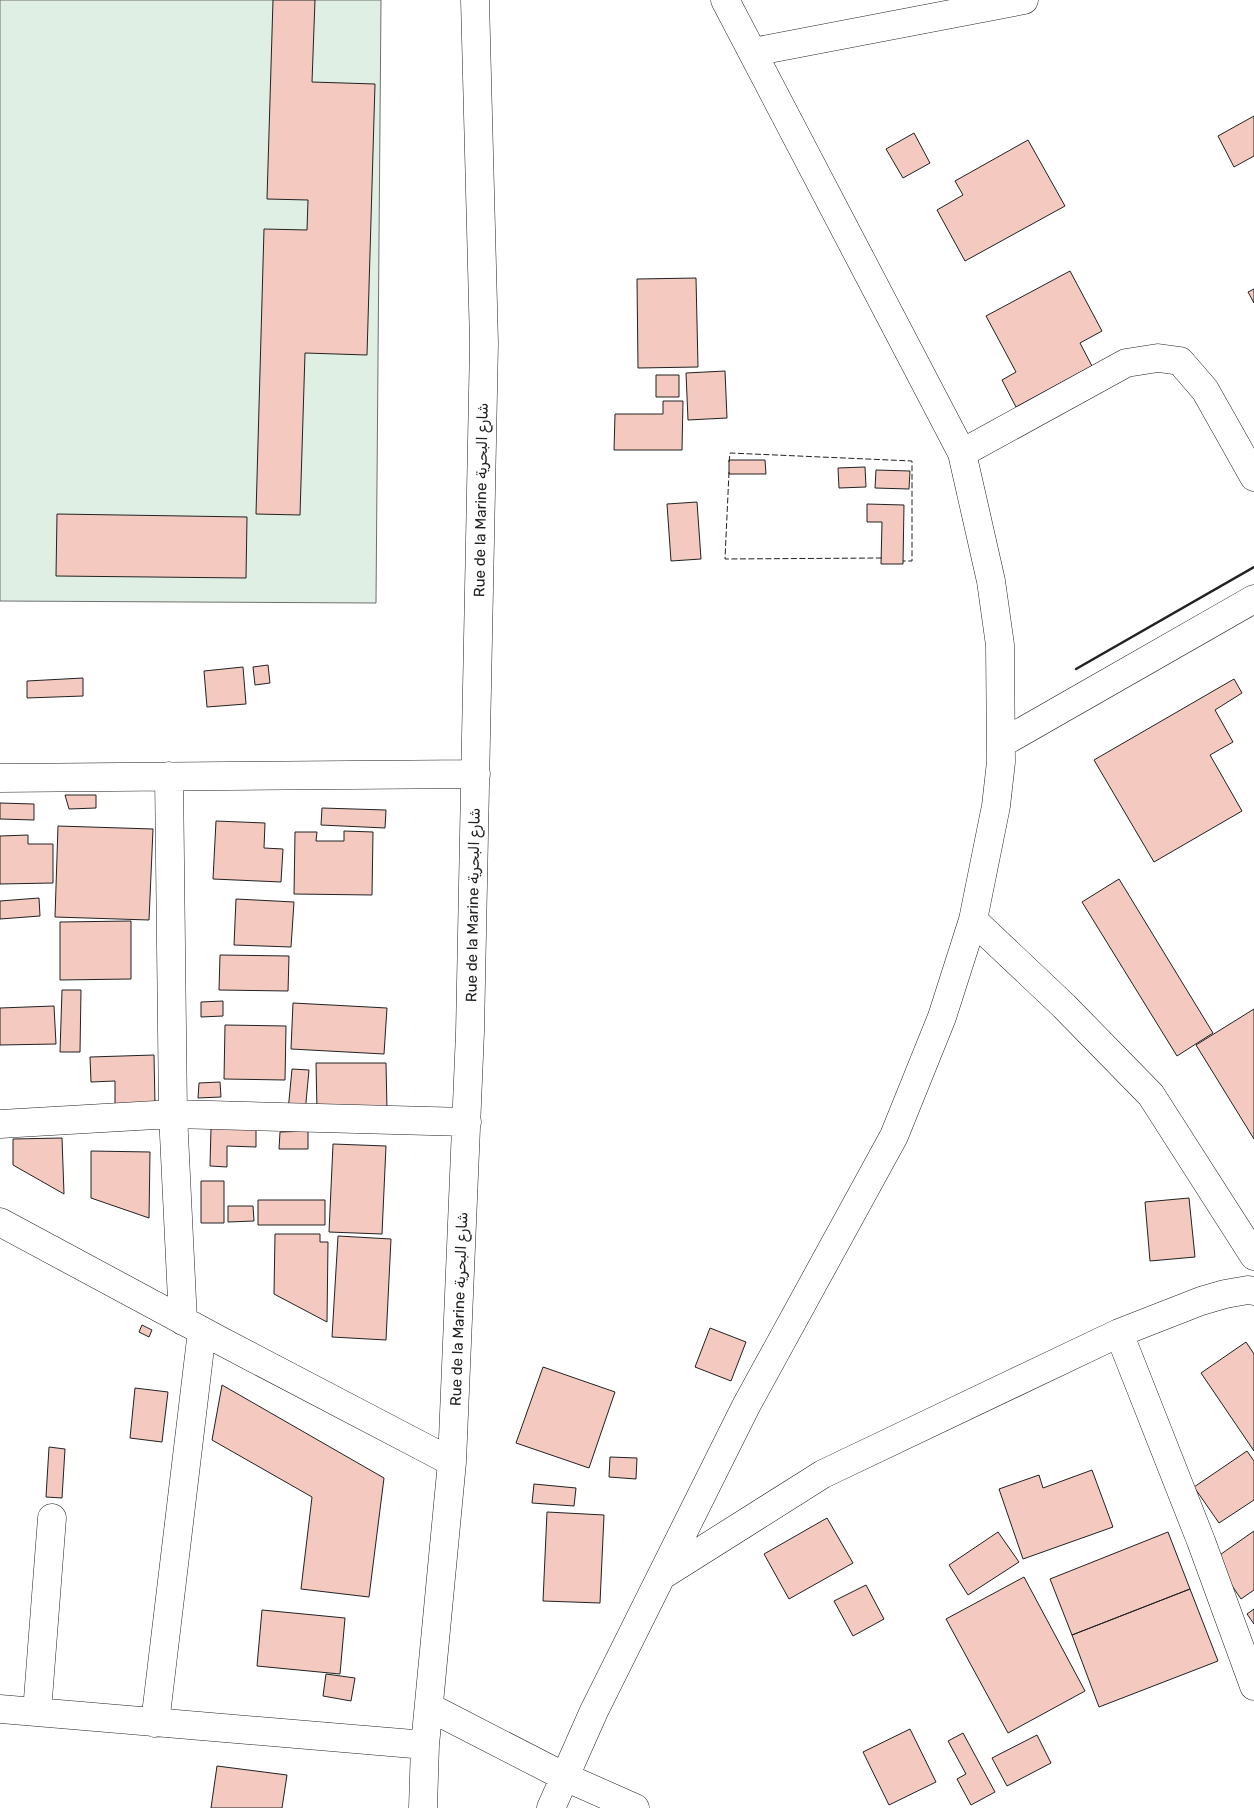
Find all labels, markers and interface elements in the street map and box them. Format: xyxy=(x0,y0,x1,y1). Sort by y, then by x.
street label: Rue de la Marine شارع البحرية xyxy=(470,403,494,597)
street label: Rue de la Marine شارع البحرية xyxy=(462,808,486,1002)
street label: Rue de la Marine شارع البحرية xyxy=(447,1212,473,1407)

